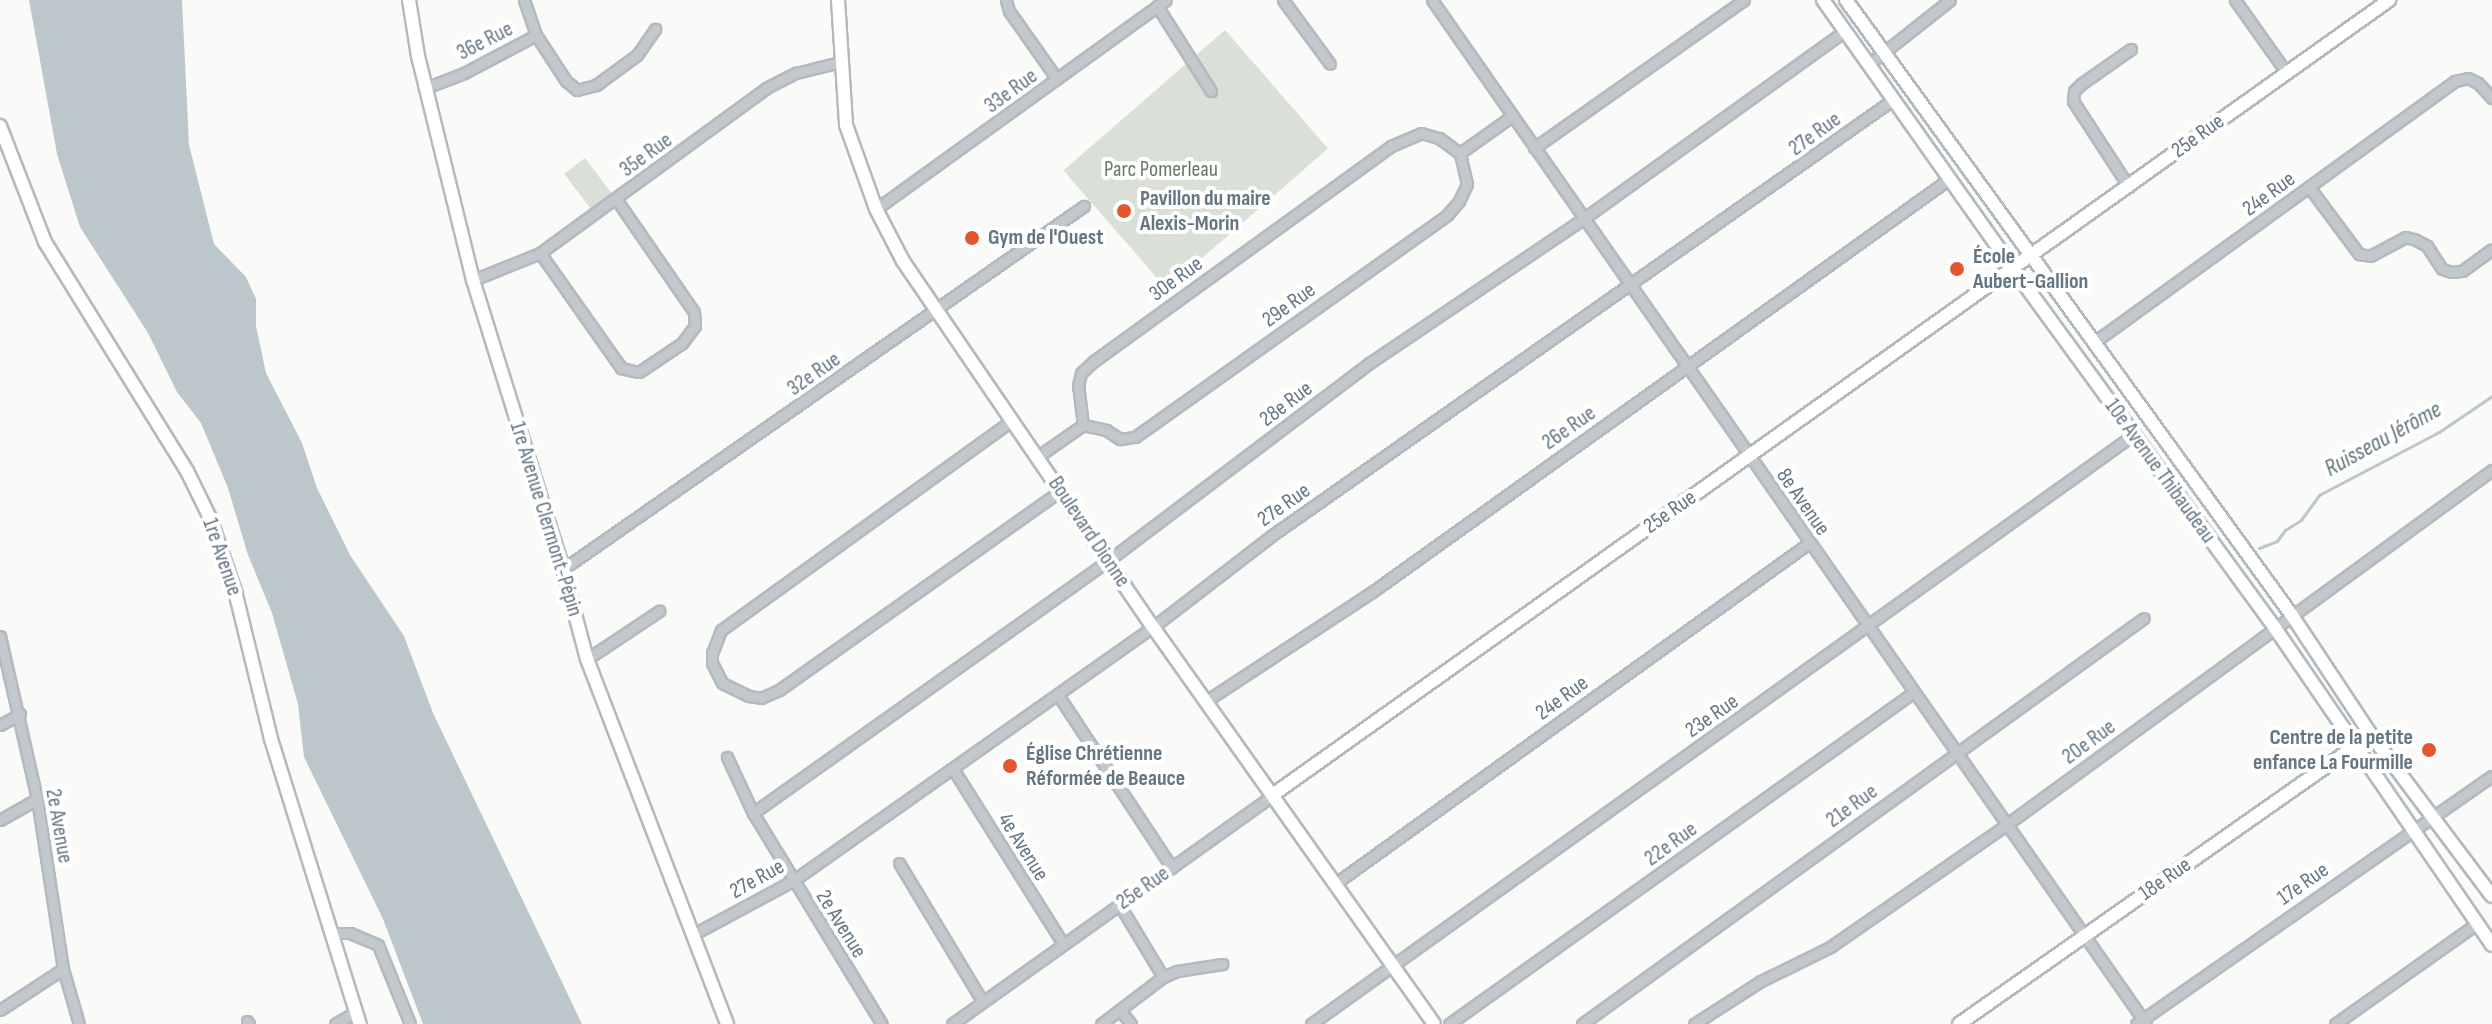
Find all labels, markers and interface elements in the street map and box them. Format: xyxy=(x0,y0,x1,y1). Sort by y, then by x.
street label: 36e Rue xyxy=(453,16,517,66)
street label: 33e Rue xyxy=(979,63,1043,119)
street label: 27e Rue xyxy=(1784,106,1846,162)
street label: 25e Rue xyxy=(2167,108,2229,164)
street label: 35e Rue xyxy=(615,127,677,183)
park label: Parc Pomerleau xyxy=(1104,157,1218,183)
street label: 24e Rue xyxy=(2238,166,2300,222)
place label: Pavillon du maire Alexis-Morin xyxy=(1140,185,1271,236)
marker: Pavillon du maire Alexis-Morin xyxy=(1115,202,1133,220)
place label: Gym de l'Ouest xyxy=(988,225,1103,251)
marker: Gym de l'Ouest xyxy=(963,229,981,247)
place label: École Aubert-Gallion xyxy=(1973,243,2088,294)
street label: 30e Rue xyxy=(1144,251,1208,307)
marker: École Aubert-Gallion xyxy=(1948,260,1966,278)
street label: 29e Rue xyxy=(1257,277,1321,333)
street label: 32e Rue xyxy=(782,346,846,402)
street label: 28e Rue xyxy=(1254,376,1318,432)
street label: 10e Avenue Thibaudeau xyxy=(2099,394,2221,548)
water label: Ruisseau Jérôme xyxy=(2320,395,2446,483)
street label: 26e Rue xyxy=(1537,400,1601,456)
street label: 1re Avenue Clermont-Pépin xyxy=(504,418,588,620)
street label: 8e Avenue xyxy=(1770,463,1836,541)
street label: Boulevard Dionne xyxy=(1042,472,1136,592)
street label: 27e Rue xyxy=(1253,478,1315,532)
street label: 25e Rue xyxy=(1638,484,1702,540)
street label: 1re Avenue xyxy=(196,515,248,599)
street label: 24e Rue xyxy=(1531,670,1593,726)
street label: 23e Rue xyxy=(1680,688,1744,744)
street label: 20e Rue xyxy=(2057,714,2121,770)
place label: Centre de la petite enfance La Fourmille xyxy=(2253,724,2413,776)
place label: Église Chrétienne Réformée de Beauce xyxy=(1026,740,1185,792)
marker: Centre de la petite enfance La Fourmille xyxy=(2420,741,2438,759)
marker: Église Chrétienne Réformée de Beauce xyxy=(1001,757,1019,775)
street label: 21e Rue xyxy=(1821,778,1883,834)
street label: 2e Avenue xyxy=(39,787,79,865)
street label: 4e Avenue xyxy=(992,808,1054,886)
street label: 22e Rue xyxy=(1640,816,1702,872)
street label: 18e Rue xyxy=(2134,852,2196,906)
street label: 27e Rue xyxy=(725,853,789,905)
street label: 17e Rue xyxy=(2272,857,2334,911)
street label: 25e Rue xyxy=(1111,860,1175,916)
street label: 2e Avenue xyxy=(810,885,872,963)

